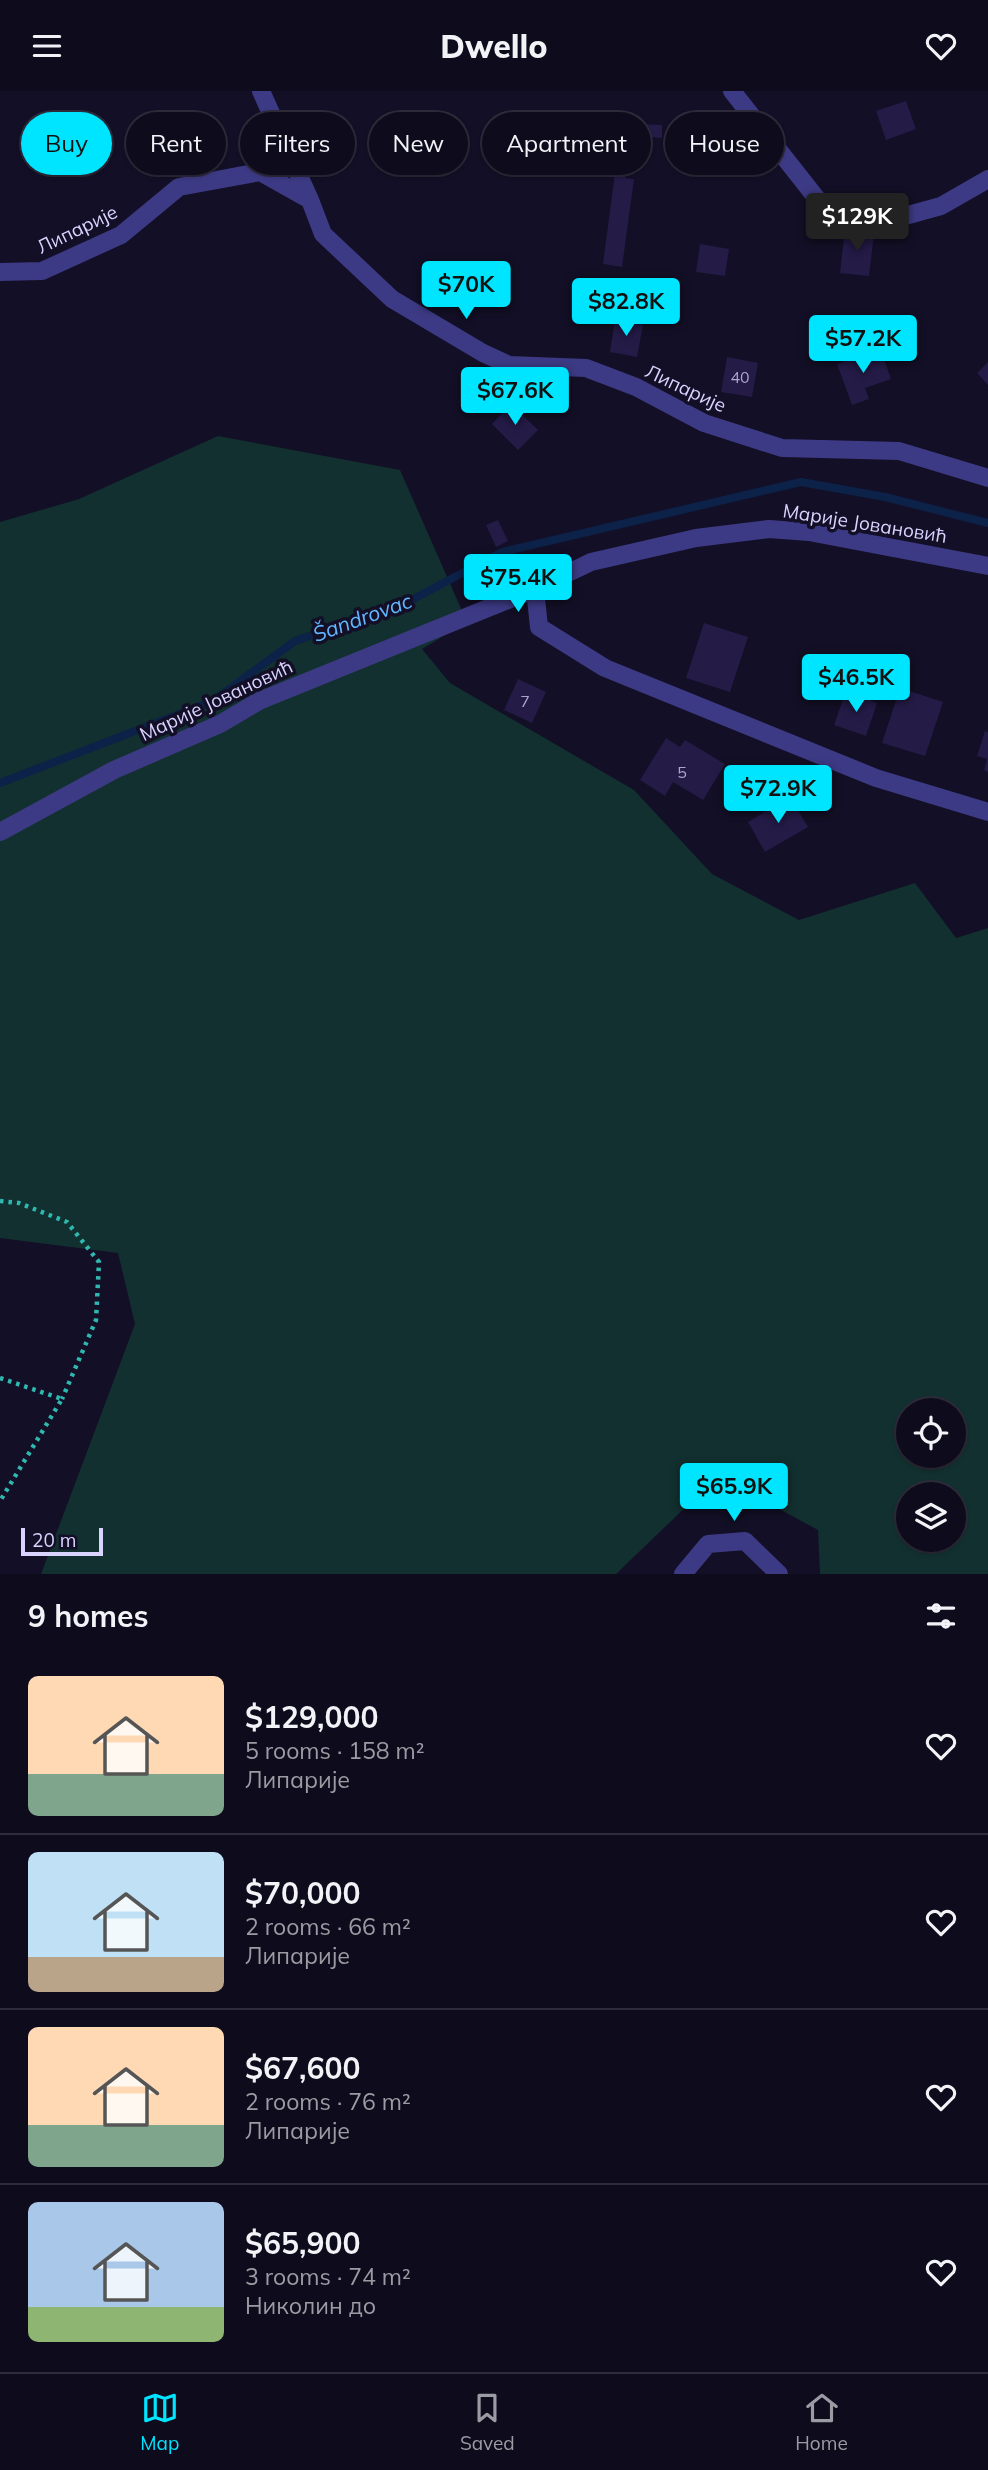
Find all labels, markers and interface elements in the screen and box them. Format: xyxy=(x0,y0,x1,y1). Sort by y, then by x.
text: Dwello xyxy=(440,26,548,66)
icon: menu xyxy=(28,27,66,65)
icon: heart xyxy=(922,27,960,65)
chip: Buy xyxy=(21,112,112,175)
chip: Rent xyxy=(126,112,226,175)
chip: Filters xyxy=(240,112,355,175)
chip: New xyxy=(369,112,468,175)
chip: Apartment xyxy=(482,112,651,175)
chip: House xyxy=(665,112,784,175)
pin: $129K xyxy=(808,193,906,253)
street label: Липарије xyxy=(33,199,121,259)
text: $129K xyxy=(822,201,892,230)
pin: $70K xyxy=(425,261,507,321)
text: $70K xyxy=(438,269,494,298)
pin: $82.8K xyxy=(569,279,683,338)
text: $82.8K xyxy=(588,286,664,315)
pin: $57.2K xyxy=(806,315,920,375)
text: $57.2K xyxy=(825,323,901,352)
street label: Липарије xyxy=(642,359,730,417)
pin: $67.6K xyxy=(458,367,572,427)
house number: 40 xyxy=(730,367,750,387)
text: $67.6K xyxy=(477,375,553,404)
street label: Марије Јовановић xyxy=(781,498,949,548)
pin: $75.4K xyxy=(461,554,575,614)
text: $75.4K xyxy=(480,562,556,591)
water label: Šandrovac xyxy=(309,587,416,647)
street label: Марије Јовановић xyxy=(136,654,296,746)
pin: $46.5K xyxy=(799,655,913,714)
text: $46.5K xyxy=(818,662,894,691)
house number: 7 xyxy=(520,691,530,711)
house number: 5 xyxy=(677,762,687,782)
pin: $72.9K xyxy=(721,765,835,825)
text: $72.9K xyxy=(740,773,816,802)
map controls xyxy=(896,1398,966,1552)
button: locate xyxy=(896,1398,966,1468)
pin: $65.9K xyxy=(677,1463,791,1523)
text: $65.9K xyxy=(696,1471,772,1500)
button: layers xyxy=(896,1482,966,1552)
scale bar xyxy=(21,1525,103,1557)
text: 20 m xyxy=(32,1528,76,1552)
text: 9 homes xyxy=(28,1597,149,1635)
icon: filters xyxy=(922,1597,960,1635)
text: $129,000 xyxy=(245,1698,378,1736)
icon: home xyxy=(84,1704,168,1788)
icon: heart xyxy=(922,1727,960,1765)
text: 5 rooms · 158 m² xyxy=(245,1736,425,1765)
text: Липарије xyxy=(245,1765,350,1794)
text: $70,000 xyxy=(245,1874,360,1912)
icon: home xyxy=(84,1880,168,1964)
icon: heart xyxy=(922,1903,960,1941)
text: 2 rooms · 66 m² xyxy=(245,1912,411,1941)
text: Липарије xyxy=(245,1941,350,1970)
text: $67,600 xyxy=(245,2049,360,2087)
icon: home xyxy=(84,2055,168,2139)
icon: heart xyxy=(922,2078,960,2116)
text: 2 rooms · 76 m² xyxy=(245,2087,411,2116)
text: Липарије xyxy=(245,2116,350,2145)
text: $65,900 xyxy=(245,2224,360,2262)
icon: home xyxy=(84,2230,168,2314)
icon: heart xyxy=(922,2253,960,2291)
text: 3 rooms · 74 m² xyxy=(245,2262,411,2291)
text: Николин до xyxy=(245,2291,376,2320)
tab: Map xyxy=(140,2389,179,2455)
tab: Saved xyxy=(460,2389,515,2455)
tab: Home xyxy=(795,2389,848,2455)

